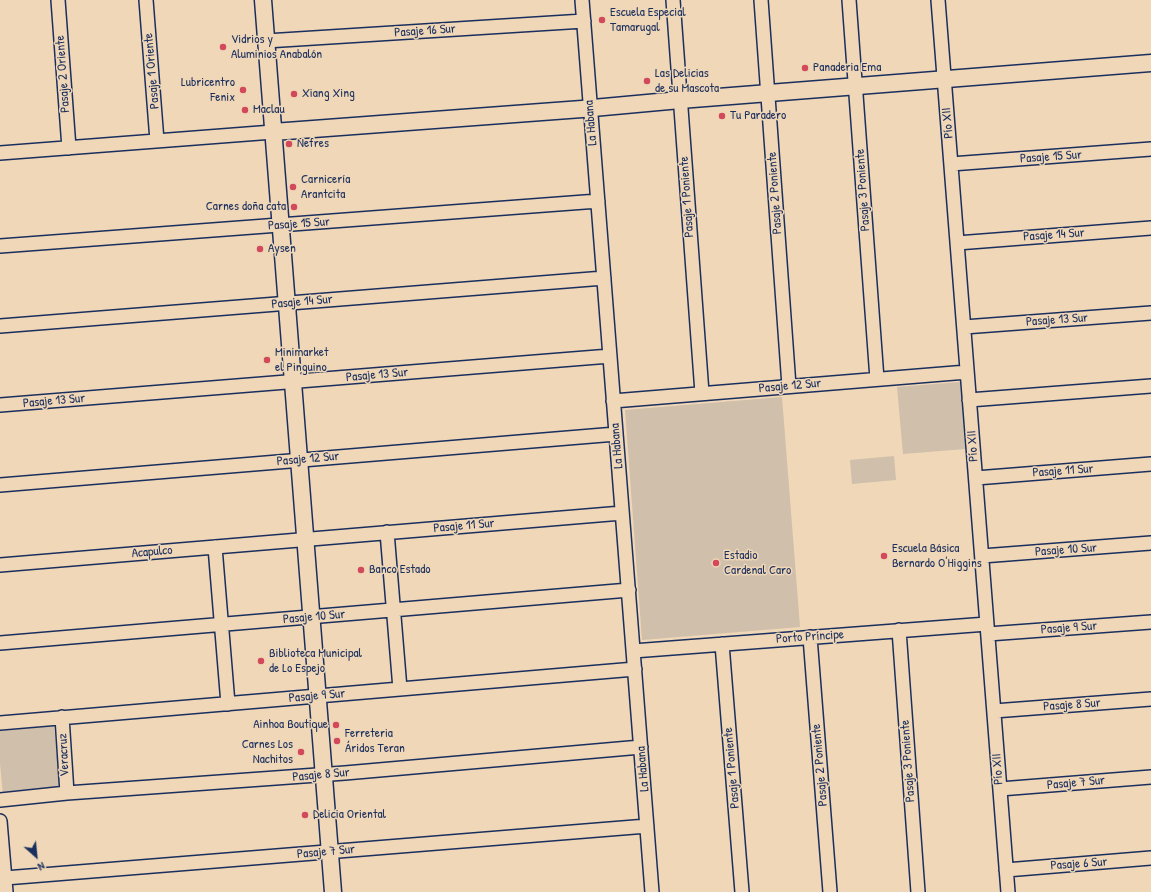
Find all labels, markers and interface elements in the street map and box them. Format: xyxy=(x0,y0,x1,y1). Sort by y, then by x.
place label: Escuela Especial Tamarugal xyxy=(610,5,686,36)
marker: Escuela Especial Tamarugal xyxy=(597,15,607,25)
street label: Pasaje 16 Sur xyxy=(394,21,456,41)
street label: Pasaje 1 Oriente xyxy=(141,32,163,110)
place label: Vidrios y Aluminios Anabalón xyxy=(231,32,322,63)
street label: Pasaje 2 Oriente xyxy=(53,35,73,113)
marker: Vidrios y Aluminios Anabalón xyxy=(218,42,228,52)
place label: Panaderia Ema xyxy=(813,60,881,76)
marker: Panaderia Ema xyxy=(800,63,810,73)
place label: Las Delicias de su Mascota xyxy=(655,66,719,97)
place label: Lubricentro Fenix xyxy=(181,75,235,106)
marker: Las Delicias de su Mascota xyxy=(642,76,652,86)
marker: Lubricentro Fenix xyxy=(238,85,248,95)
place label: Xiang Xing xyxy=(302,86,355,102)
marker: Xiang Xing xyxy=(289,89,299,99)
street label: La Habana xyxy=(581,100,601,146)
place label: Maclau xyxy=(253,102,285,118)
marker: Maclau xyxy=(240,105,250,115)
street label: Pío XII xyxy=(939,107,957,139)
place label: Tu Paradero xyxy=(730,108,786,124)
marker: Tu Paradero xyxy=(717,111,727,121)
place label: Nefres xyxy=(297,136,329,152)
marker: Nefres xyxy=(284,139,294,149)
street label: Pasaje 15 Sur xyxy=(1020,147,1082,167)
street label: Pasaje 3 Poniente xyxy=(852,148,874,232)
street label: Pasaje 2 Poniente xyxy=(764,151,786,235)
street label: Pasaje 1 Poniente xyxy=(676,156,698,238)
place label: Carnicería Arantcita xyxy=(301,172,350,203)
marker: Carnicería Arantcita xyxy=(288,182,298,192)
place label: Carnes doña cata xyxy=(206,199,286,215)
marker: Carnes doña cata xyxy=(289,202,299,212)
street label: Pasaje 15 Sur xyxy=(268,214,330,234)
street label: Pasaje 14 Sur xyxy=(1023,225,1085,245)
place label: Aysen xyxy=(268,241,296,257)
marker: Aysen xyxy=(255,244,265,254)
street label: Pasaje 14 Sur xyxy=(271,292,333,312)
street label: Pasaje 13 Sur xyxy=(1025,310,1089,330)
place label: Minimarket el Pinguino xyxy=(275,345,328,376)
marker: Minimarket el Pinguino xyxy=(262,355,272,365)
street label: Pasaje 13 Sur xyxy=(345,365,409,385)
street label: Pasaje 12 Sur xyxy=(758,376,822,396)
street label: Pasaje 13 Sur xyxy=(22,391,86,411)
street label: La Habana xyxy=(607,423,627,469)
street label: Pío XII xyxy=(964,430,982,462)
street label: Pasaje 12 Sur xyxy=(276,449,340,469)
street label: Pasaje 11 Sur xyxy=(1032,461,1094,481)
street label: Pasaje 11 Sur xyxy=(433,516,495,536)
street label: Pasaje 10 Sur xyxy=(1034,540,1098,560)
place label: Escuela Básica Bernardo O'Higgins xyxy=(892,541,982,572)
street label: Acapulco xyxy=(131,542,173,562)
place label: Estadio Cardenal Caro xyxy=(724,548,791,579)
marker: Escuela Básica Bernardo O'Higgins xyxy=(879,551,889,561)
marker: Estadio Cardenal Caro xyxy=(711,558,721,568)
place label: Banco Estado xyxy=(369,562,430,578)
marker: Banco Estado xyxy=(356,565,366,575)
street label: Pasaje 10 Sur xyxy=(282,607,346,627)
street label: Pasaje 9 Sur xyxy=(1040,618,1098,638)
street label: Porto Príncipe xyxy=(776,627,844,647)
place label: Biblioteca Municipal de Lo Espejo xyxy=(269,646,362,677)
marker: Biblioteca Municipal de Lo Espejo xyxy=(256,656,266,666)
street label: Pasaje 9 Sur xyxy=(288,686,346,706)
street label: Pasaje 8 Sur xyxy=(1043,695,1101,715)
place label: Ainhoa Boutique xyxy=(253,717,328,733)
street label: Pasaje 3 Poniente xyxy=(897,719,919,803)
marker: Ainhoa Boutique xyxy=(331,720,341,730)
street label: Pasaje 2 Poniente xyxy=(809,723,831,807)
place label: Ferreteria Áridos Teran xyxy=(345,726,405,757)
street label: Pasaje 1 Poniente xyxy=(721,727,743,809)
street label: Veracruz xyxy=(55,733,73,777)
marker: Ferreteria Áridos Teran xyxy=(332,736,342,746)
place label: Carnes Los Nachitos xyxy=(242,737,293,768)
street label: La Habana xyxy=(633,746,653,792)
marker: Carnes Los Nachitos xyxy=(296,747,306,757)
street label: Pío XII xyxy=(989,753,1007,785)
street label: Pasaje 8 Sur xyxy=(292,765,350,785)
street label: Pasaje 7 Sur xyxy=(1046,773,1106,793)
place label: Delicia Oriental xyxy=(313,807,386,823)
marker: Delicia Oriental xyxy=(300,810,310,820)
north arrow xyxy=(16,836,56,876)
street label: Pasaje 7 Sur xyxy=(296,842,356,862)
street label: Pasaje 6 Sur xyxy=(1050,854,1108,874)
text: N xyxy=(36,859,47,874)

